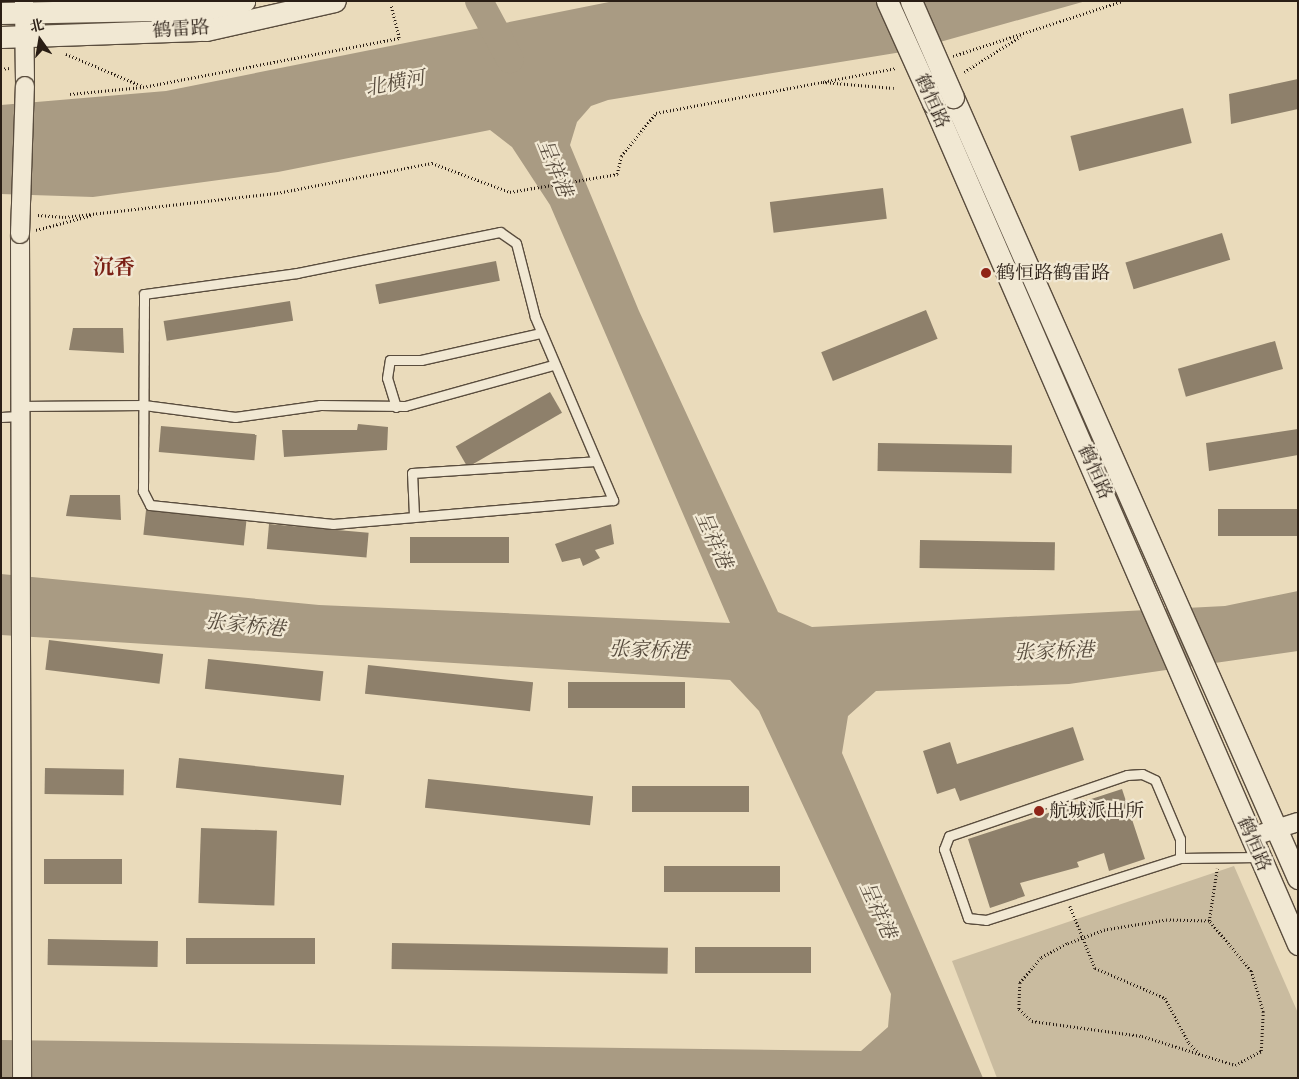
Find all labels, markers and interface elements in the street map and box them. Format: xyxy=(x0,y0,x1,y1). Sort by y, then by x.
north arrow xyxy=(15,15,65,65)
text: 北 xyxy=(28,15,45,36)
street label: 鹤雷路 xyxy=(152,16,210,42)
water label: 北横河 xyxy=(363,65,427,101)
street label: 鹤恒路 xyxy=(910,70,954,132)
water label: 呈祥港 xyxy=(533,136,577,200)
district label: 沉香 xyxy=(93,254,135,280)
place label: 鹤恒路鹤雷路 xyxy=(996,262,1110,284)
marker: 鹤恒路鹤雷路 xyxy=(980,267,992,279)
street label: 鹤恒路 xyxy=(1073,441,1117,503)
water label: 呈祥港 xyxy=(691,508,737,572)
water label: 张家桥港 xyxy=(204,609,286,641)
water label: 张家桥港 xyxy=(609,637,689,663)
water label: 张家桥港 xyxy=(1014,638,1094,664)
place label: 航城派出所 xyxy=(1049,800,1144,822)
marker: 航城派出所 xyxy=(1033,805,1045,817)
street label: 鹤恒路 xyxy=(1232,813,1276,875)
water label: 呈祥港 xyxy=(855,878,901,942)

